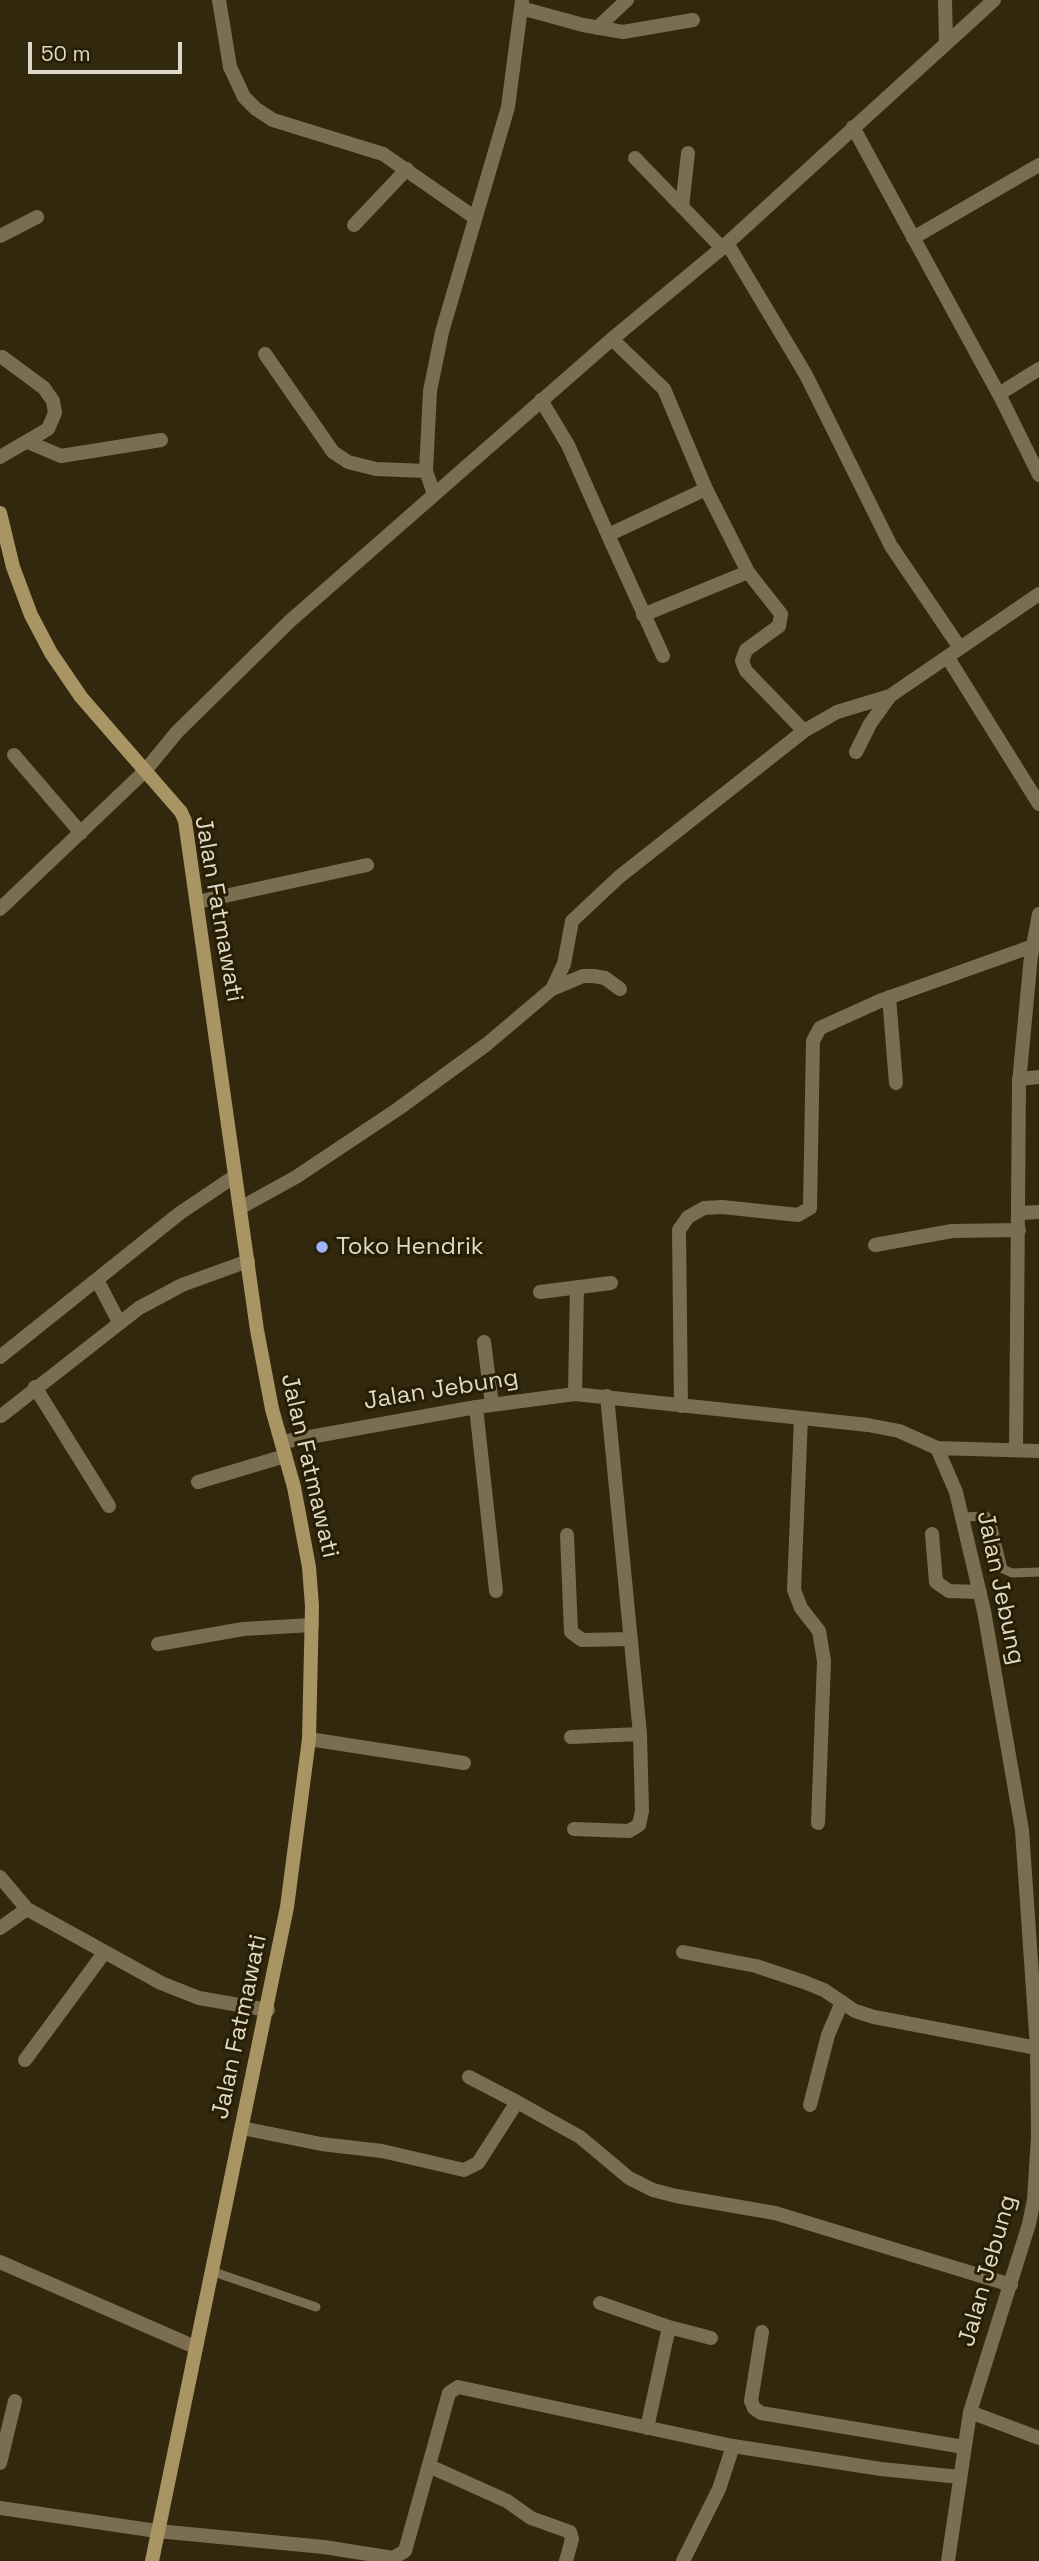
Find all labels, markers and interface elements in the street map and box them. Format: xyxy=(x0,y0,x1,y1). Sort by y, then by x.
scale bar xyxy=(32,28,186,72)
text: 50 m xyxy=(41,40,91,67)
street label: Jalan Fatmawati xyxy=(187,814,249,1004)
place label: Toko Hendrik xyxy=(336,1233,484,1261)
marker: Toko Hendrik xyxy=(314,1239,330,1255)
street label: Jalan Jebung xyxy=(362,1364,520,1416)
street label: Jalan Fatmawati xyxy=(274,1371,344,1561)
street label: Jalan Jebung xyxy=(970,1509,1030,1667)
street label: Jalan Fatmawati xyxy=(206,1932,274,2122)
street label: Jalan Jebung xyxy=(953,2192,1023,2350)

